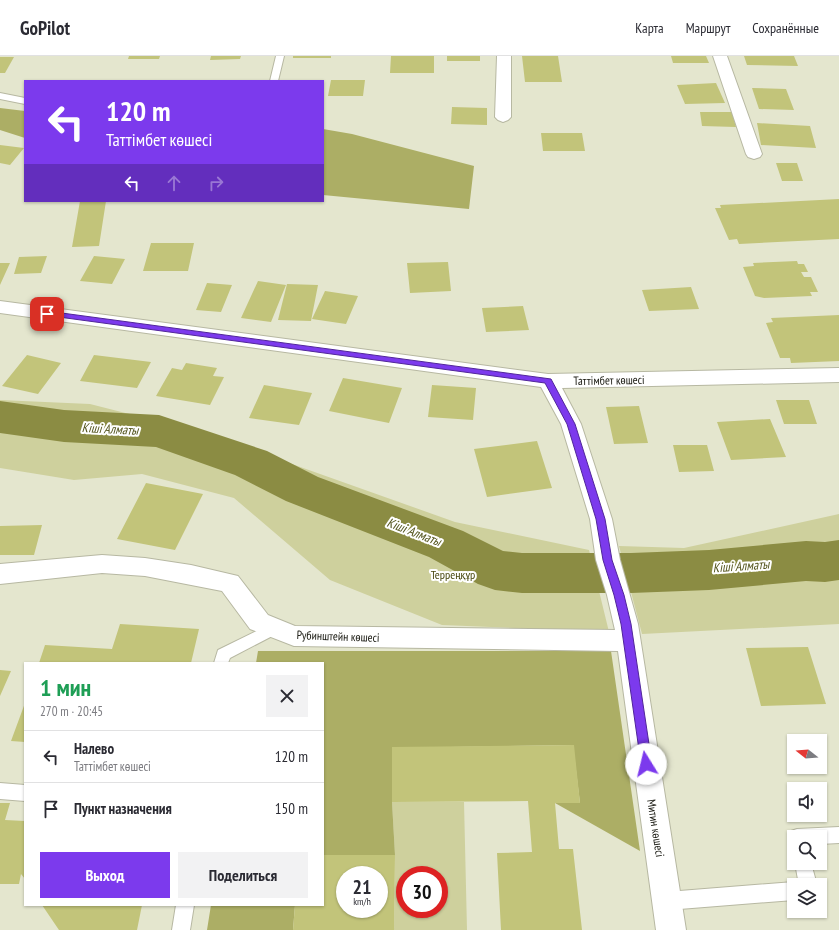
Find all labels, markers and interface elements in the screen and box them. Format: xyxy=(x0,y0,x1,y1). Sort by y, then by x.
text: GoPilot xyxy=(20,16,70,40)
text: Карта xyxy=(635,19,664,37)
text: Маршрут xyxy=(686,19,730,37)
text: Сохранённые xyxy=(752,19,819,37)
text: 120 m xyxy=(106,92,170,129)
icon: left xyxy=(40,96,92,148)
text: Таттімбет көшесі xyxy=(106,128,212,151)
icon: left xyxy=(121,172,143,194)
icon: ahead xyxy=(163,172,185,194)
icon: right xyxy=(205,172,227,194)
pin xyxy=(30,297,64,331)
icon: arrive xyxy=(36,303,58,325)
street label: Таттімбет көшесі xyxy=(573,372,645,388)
water label: Кіші Алматы xyxy=(81,419,140,439)
water label: Кіші Алматы xyxy=(385,514,444,550)
water label: Кіші Алматы xyxy=(712,555,771,576)
park label: Терреңқұр xyxy=(431,567,475,582)
street label: Рубинштейн көшесі xyxy=(296,627,380,645)
text: 1 мин xyxy=(40,672,91,703)
button: close xyxy=(266,675,308,717)
text: 270 m · 20:45 xyxy=(40,703,103,720)
north arrow xyxy=(787,734,827,774)
map controls xyxy=(787,734,827,918)
text: Налево xyxy=(74,739,114,758)
position arrow xyxy=(625,743,667,785)
icon: left xyxy=(40,746,62,768)
text: 120 m xyxy=(275,747,308,766)
text: Таттімбет көшесі xyxy=(74,758,151,775)
button: sound xyxy=(787,782,827,822)
icon: arrive xyxy=(40,798,62,820)
street label: Митин көшесі xyxy=(644,798,668,858)
text: Пункт назначения xyxy=(74,799,172,818)
text: 150 m xyxy=(275,799,308,818)
button: search xyxy=(787,830,827,870)
button: Выход xyxy=(40,852,170,898)
button: Поделиться xyxy=(178,852,308,898)
speed limit sign: 30 xyxy=(396,866,448,918)
text: 21 xyxy=(352,874,372,900)
button: layers xyxy=(787,878,827,918)
text: km/h xyxy=(353,895,371,908)

